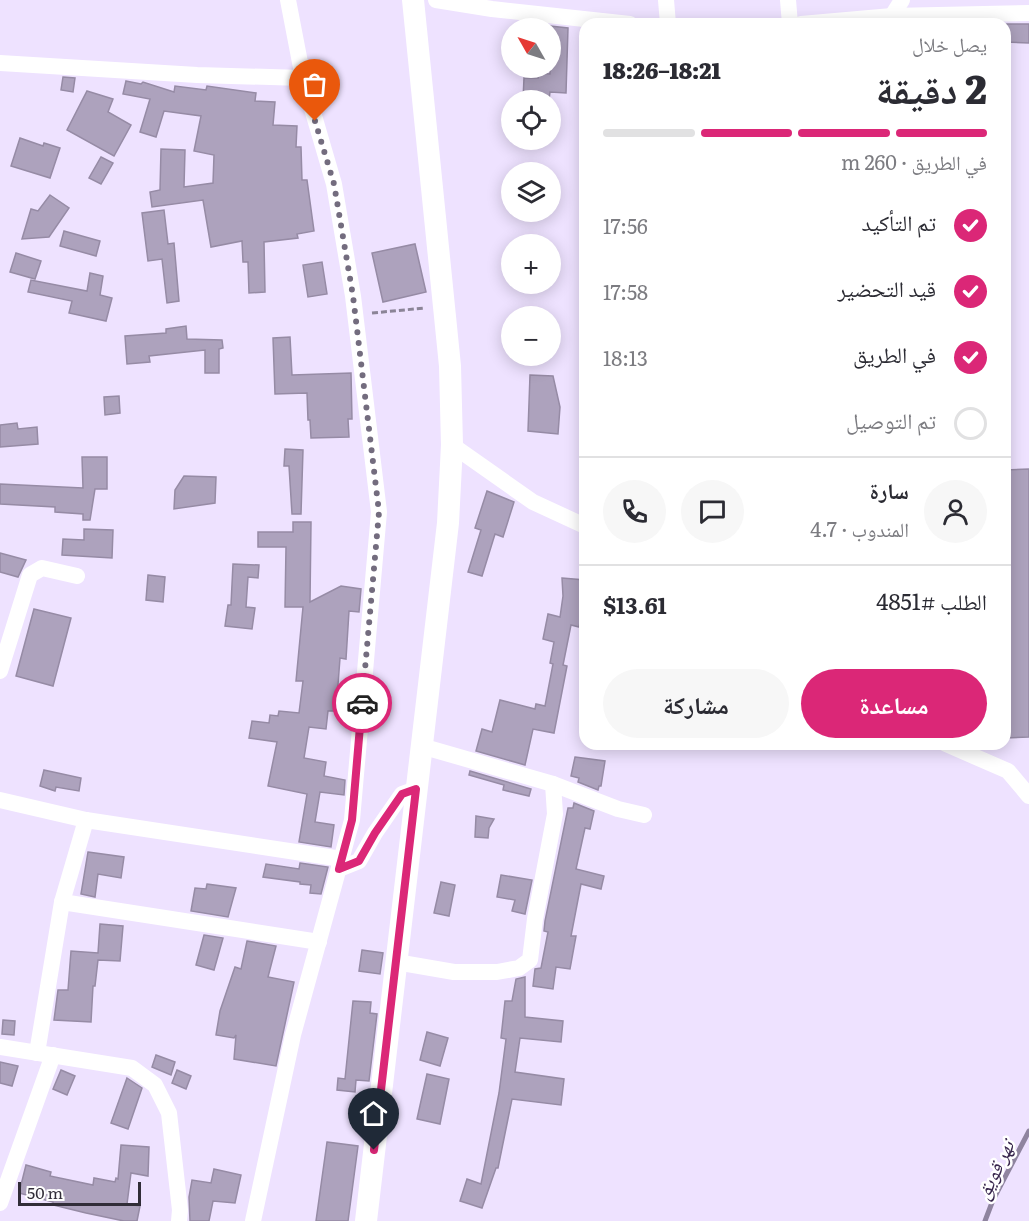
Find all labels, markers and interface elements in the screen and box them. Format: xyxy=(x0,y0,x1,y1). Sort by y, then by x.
north arrow xyxy=(501,18,561,78)
map controls xyxy=(501,18,561,366)
text: يصل خلال xyxy=(912,28,987,58)
text: 18:21–18:26 xyxy=(603,53,721,86)
text: 2 دقيقة xyxy=(876,58,987,116)
pin xyxy=(289,59,340,121)
icon: bag xyxy=(298,68,331,101)
button: locate xyxy=(501,90,561,150)
text: في الطريق · 260 m xyxy=(841,146,987,176)
button: layers xyxy=(501,162,561,222)
text: تم التأكيد xyxy=(862,205,936,238)
icon: check xyxy=(954,209,987,242)
text: 17:56 xyxy=(603,210,648,240)
button: + xyxy=(501,234,561,294)
text: قيد التحضير xyxy=(838,271,936,304)
icon: check xyxy=(954,275,987,308)
text: 17:58 xyxy=(603,276,648,306)
button: − xyxy=(501,306,561,366)
text: في الطريق xyxy=(853,337,936,370)
icon: check xyxy=(954,341,987,374)
text: 18:13 xyxy=(603,342,648,372)
text: تم التوصيل xyxy=(846,403,936,436)
text: سارة xyxy=(870,473,909,506)
button: phone xyxy=(603,480,666,543)
button: chat xyxy=(681,480,744,543)
button: person xyxy=(924,480,987,543)
text: المندوب · 4.7 xyxy=(810,513,909,543)
text: الطلب #4851 xyxy=(876,584,987,617)
text: $13.61 xyxy=(603,588,667,621)
button: مشاركة xyxy=(603,669,789,738)
button: مساعدة xyxy=(801,669,987,738)
courier xyxy=(332,673,392,733)
icon: car xyxy=(346,687,379,720)
pin xyxy=(348,1088,399,1150)
icon: home xyxy=(357,1097,390,1130)
water label: نهر قويق xyxy=(966,1132,1021,1204)
scale bar xyxy=(18,1179,141,1206)
text: 50 m xyxy=(27,1180,63,1204)

